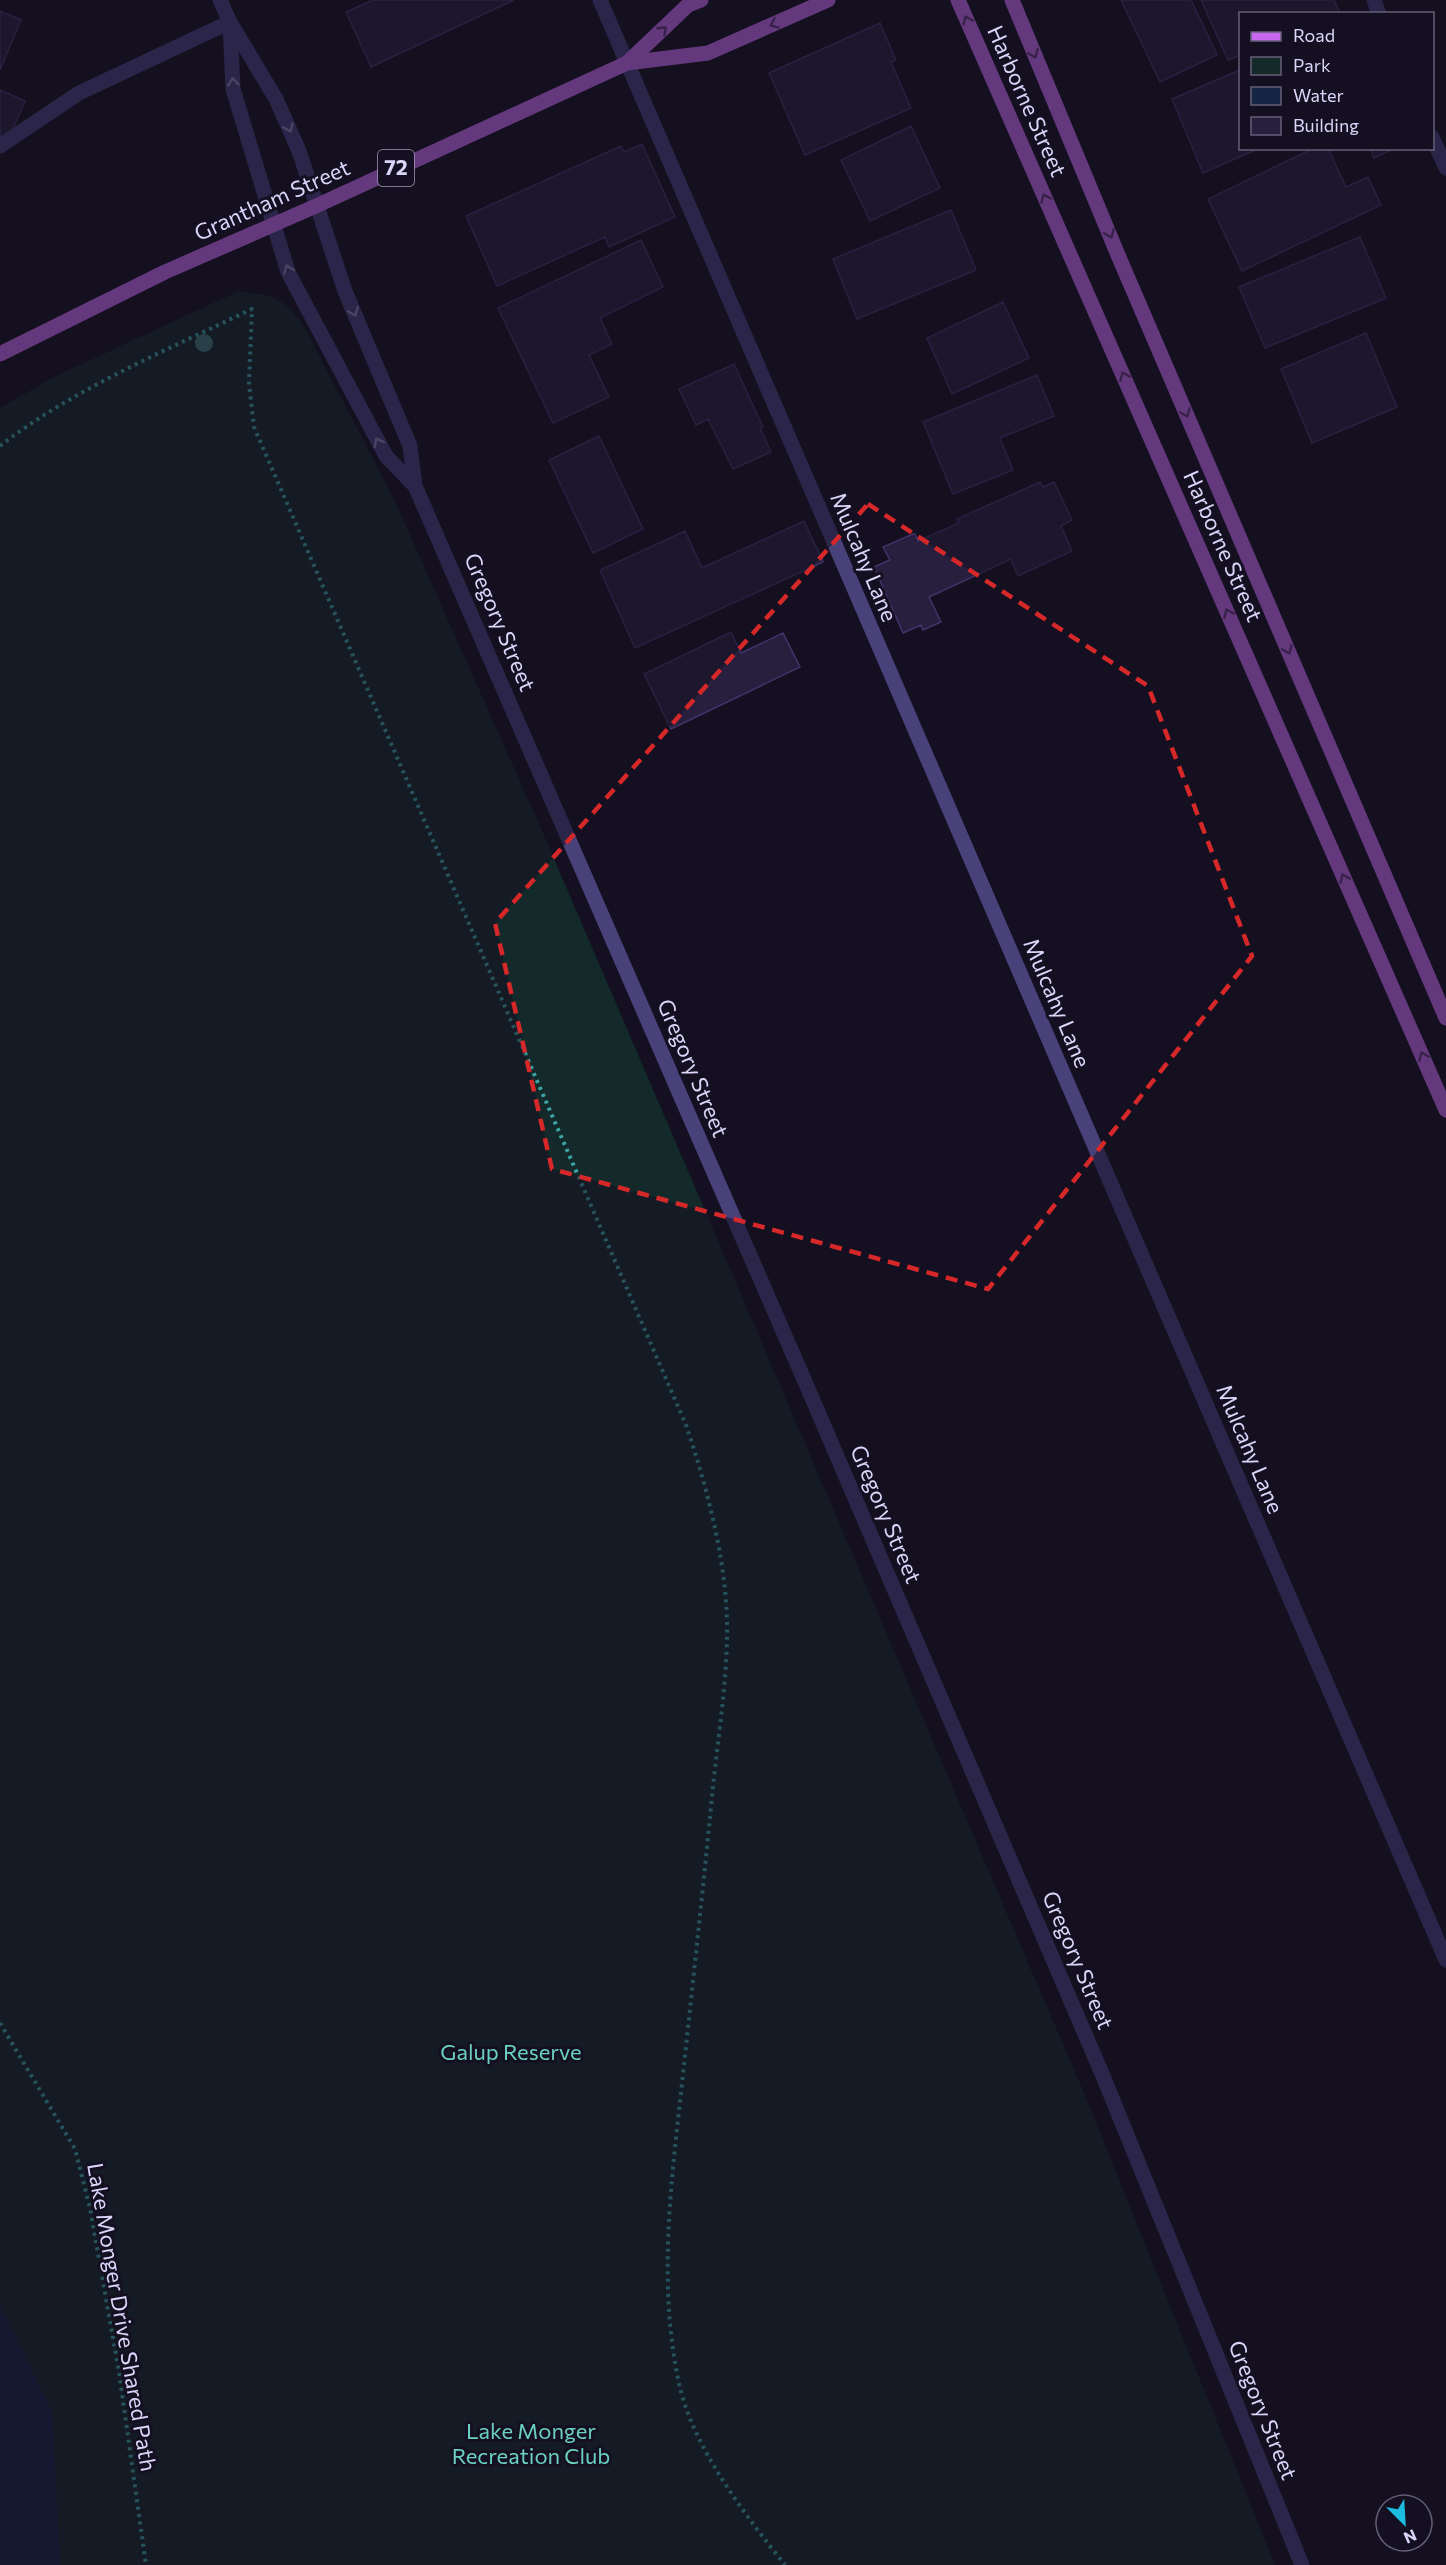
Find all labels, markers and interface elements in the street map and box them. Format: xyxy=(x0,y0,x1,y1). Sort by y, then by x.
legend xyxy=(1239,12,1434,150)
one-way arrow xyxy=(962,15,974,26)
one-way arrow xyxy=(770,17,781,29)
street label: Harborne Street xyxy=(982,21,1073,180)
text: Road xyxy=(1293,24,1335,46)
one-way arrow xyxy=(655,26,666,37)
one-way arrow xyxy=(1027,48,1039,59)
text: Park xyxy=(1293,54,1331,76)
one-way arrow xyxy=(227,78,240,87)
text: Water xyxy=(1293,84,1344,106)
text: Building xyxy=(1293,114,1359,136)
one-way arrow xyxy=(282,122,294,133)
road number: 72 xyxy=(378,150,414,186)
street label: Grantham Street xyxy=(190,153,354,246)
one-way arrow xyxy=(1040,193,1052,204)
one-way arrow xyxy=(1103,228,1115,239)
one-way arrow xyxy=(283,264,295,275)
one-way arrow xyxy=(347,305,359,316)
one-way arrow xyxy=(1119,372,1131,383)
one-way arrow xyxy=(1179,407,1191,418)
one-way arrow xyxy=(374,437,385,448)
street label: Harborne Street xyxy=(1178,466,1269,625)
street label: Mulcahy Lane xyxy=(825,488,904,625)
street label: Gregory Street xyxy=(459,549,542,695)
one-way arrow xyxy=(1223,608,1235,619)
one-way arrow xyxy=(1281,644,1293,655)
one-way arrow xyxy=(1340,873,1352,884)
street label: Mulcahy Lane xyxy=(1018,934,1097,1071)
street label: Gregory Street xyxy=(652,995,735,1141)
one-way arrow xyxy=(1418,1052,1430,1063)
street label: Mulcahy Lane xyxy=(1211,1380,1290,1517)
street label: Gregory Street xyxy=(845,1441,928,1587)
street label: Gregory Street xyxy=(1037,1887,1120,2033)
park label: Galup Reserve xyxy=(440,2038,582,2065)
street label: Lake Monger Drive Shared Path xyxy=(82,2161,163,2473)
street label: Gregory Street xyxy=(1223,2336,1304,2483)
park label: Lake Monger Recreation Club xyxy=(452,2417,610,2469)
north arrow xyxy=(1374,2493,1434,2553)
text: N xyxy=(1401,2526,1420,2548)

